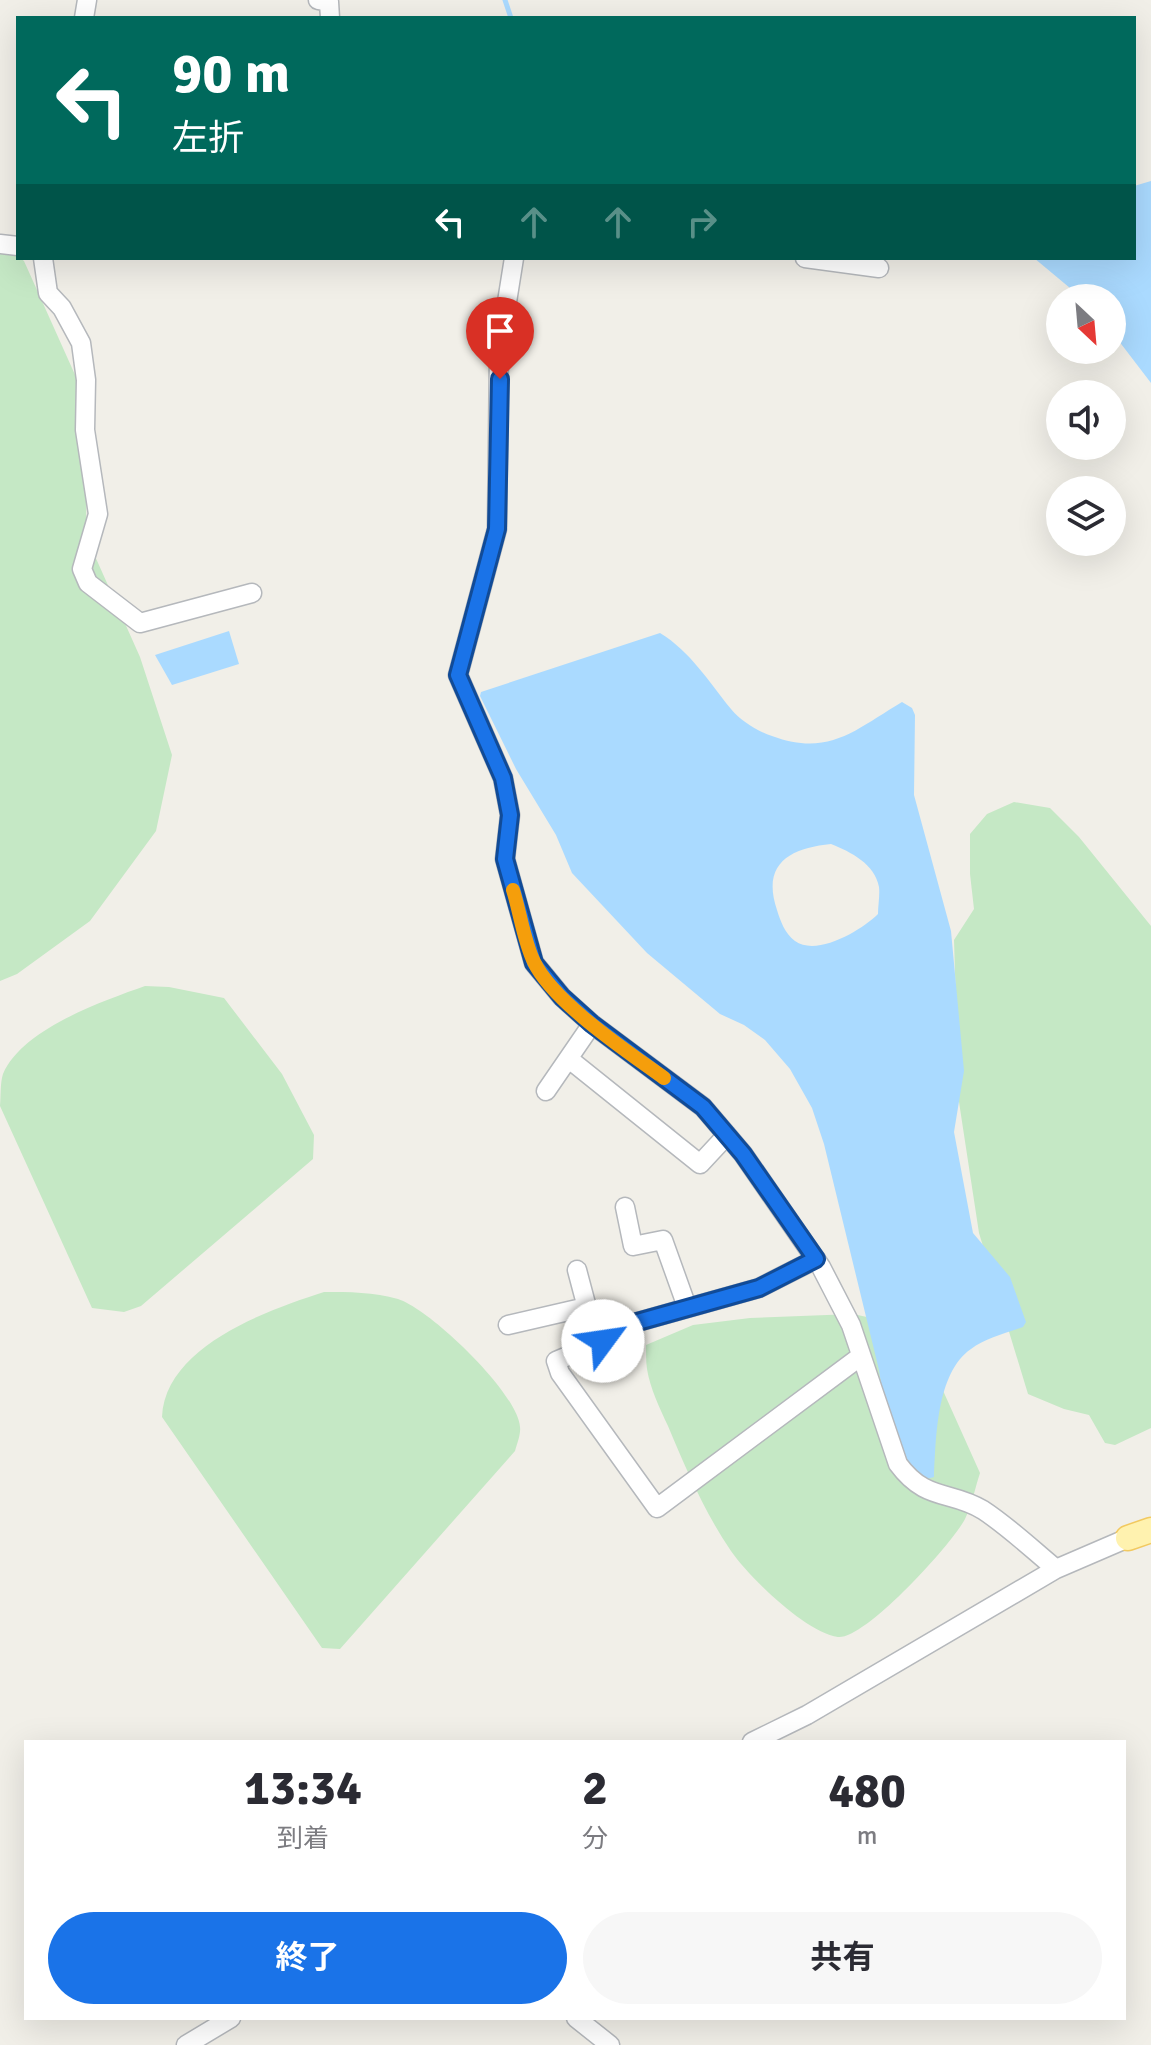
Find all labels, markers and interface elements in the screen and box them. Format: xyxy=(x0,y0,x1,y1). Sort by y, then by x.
text: 90 m xyxy=(172,39,290,108)
icon: left xyxy=(40,48,144,152)
text: 左折 xyxy=(172,116,244,161)
icon: left xyxy=(428,200,472,244)
icon: ahead xyxy=(512,200,556,244)
icon: ahead xyxy=(596,200,640,244)
icon: right xyxy=(680,200,724,244)
north arrow xyxy=(1046,284,1126,364)
map controls xyxy=(1046,284,1126,556)
pin xyxy=(466,297,534,379)
icon: arrive xyxy=(478,309,522,353)
button: sound xyxy=(1046,380,1126,460)
button: layers xyxy=(1046,476,1126,556)
position arrow xyxy=(561,1299,645,1383)
text: 13:34 xyxy=(244,1759,362,1818)
text: 2 xyxy=(582,1759,608,1818)
text: 480 xyxy=(828,1762,906,1821)
text: m xyxy=(857,1820,877,1852)
text: 到着 xyxy=(277,1823,329,1855)
text: 分 xyxy=(582,1823,608,1855)
button: 終了 xyxy=(48,1912,567,2004)
button: 共有 xyxy=(583,1912,1102,2004)

